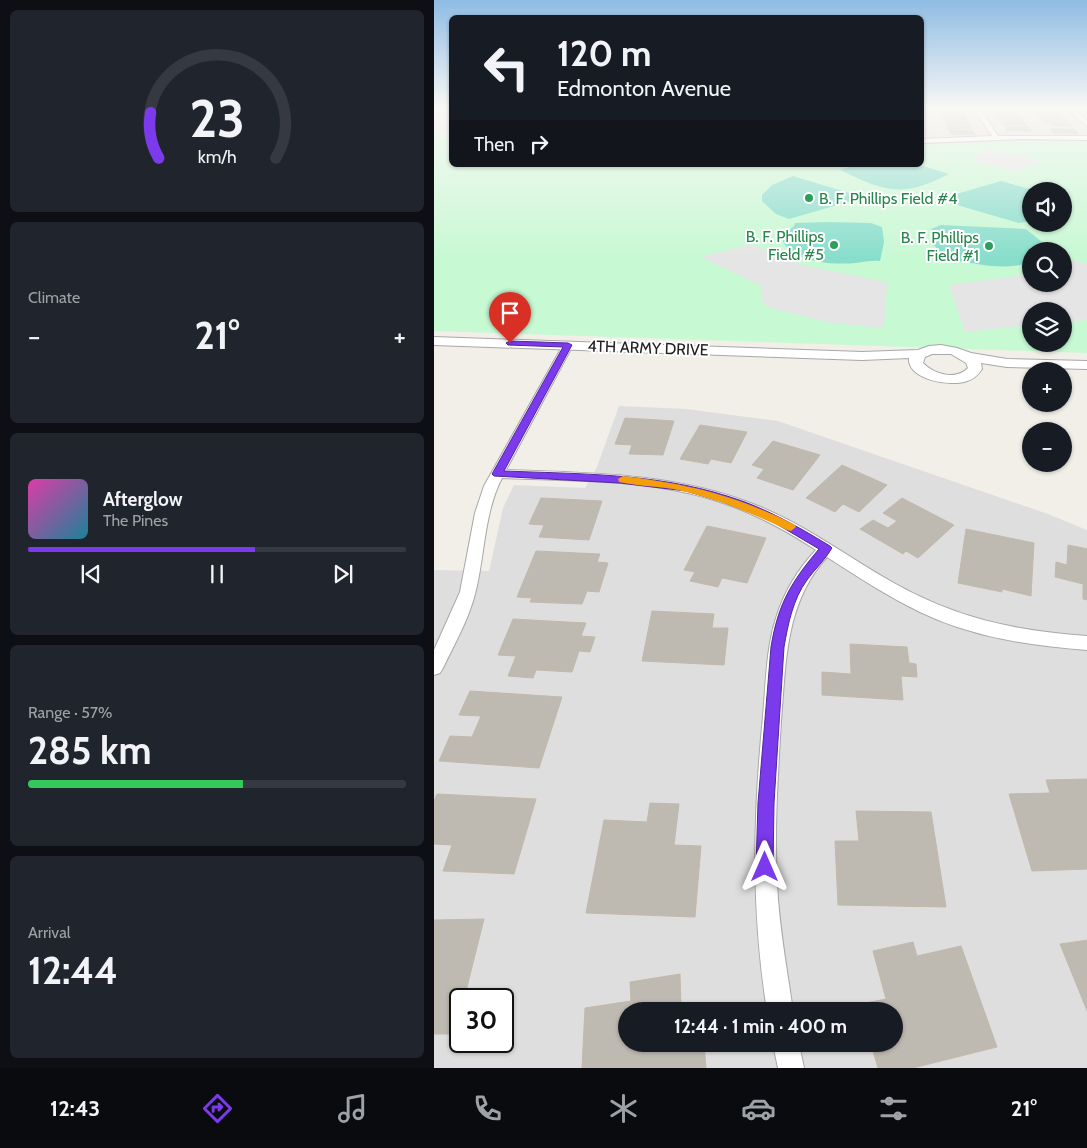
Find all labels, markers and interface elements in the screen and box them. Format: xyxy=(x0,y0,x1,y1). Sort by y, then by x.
text: 120 m xyxy=(557,32,651,75)
icon: left xyxy=(474,35,539,100)
text: Edmonton Avenue xyxy=(557,75,731,102)
text: 23 xyxy=(189,87,245,150)
icon: right xyxy=(525,130,553,158)
text: Then xyxy=(474,133,515,156)
text: km/h xyxy=(197,146,237,167)
map controls xyxy=(1022,182,1072,472)
button: sound xyxy=(1022,182,1072,232)
place label: B. F. Phillips Field #4 xyxy=(819,189,957,208)
marker: B. F. Phillips Field #4 xyxy=(803,192,815,204)
place label: B. F. Phillips Field #5 xyxy=(746,227,824,264)
place label: B. F. Phillips Field #1 xyxy=(901,228,979,265)
marker: B. F. Phillips Field #5 xyxy=(828,239,840,251)
marker: B. F. Phillips Field #1 xyxy=(983,240,995,252)
button: search xyxy=(1022,242,1072,292)
text: Climate xyxy=(28,288,80,307)
pin xyxy=(489,292,531,343)
icon: arrive xyxy=(496,299,524,327)
button: layers xyxy=(1022,302,1072,352)
text: 21° xyxy=(194,312,240,359)
text: − xyxy=(28,319,40,353)
text: + xyxy=(394,319,406,353)
street label: 4TH ARMY DRIVE xyxy=(587,336,709,360)
button: + xyxy=(1022,362,1072,412)
button: − xyxy=(1022,422,1072,472)
text: Afterglow xyxy=(103,488,183,511)
text: The Pines xyxy=(103,511,168,530)
icon: previous xyxy=(77,560,105,588)
icon: pause xyxy=(203,560,231,588)
icon: next xyxy=(329,560,357,588)
text: Range · 57% xyxy=(28,703,112,722)
text: 285 km xyxy=(28,727,151,774)
position arrow xyxy=(738,840,790,892)
text: Arrival xyxy=(28,923,71,942)
text: 12:44 xyxy=(28,947,118,994)
speed limit sign: 30 xyxy=(449,988,514,1053)
text: 12:44 · 1 min · 400 m xyxy=(674,1015,847,1038)
icon: directions xyxy=(200,1091,235,1126)
icon: music xyxy=(335,1091,370,1126)
icon: phone xyxy=(470,1091,505,1126)
icon: climate xyxy=(606,1091,641,1126)
icon: car xyxy=(741,1091,776,1126)
icon: filters xyxy=(876,1091,911,1126)
text: 12:43 xyxy=(50,1095,100,1122)
text: 21° xyxy=(1011,1095,1037,1122)

